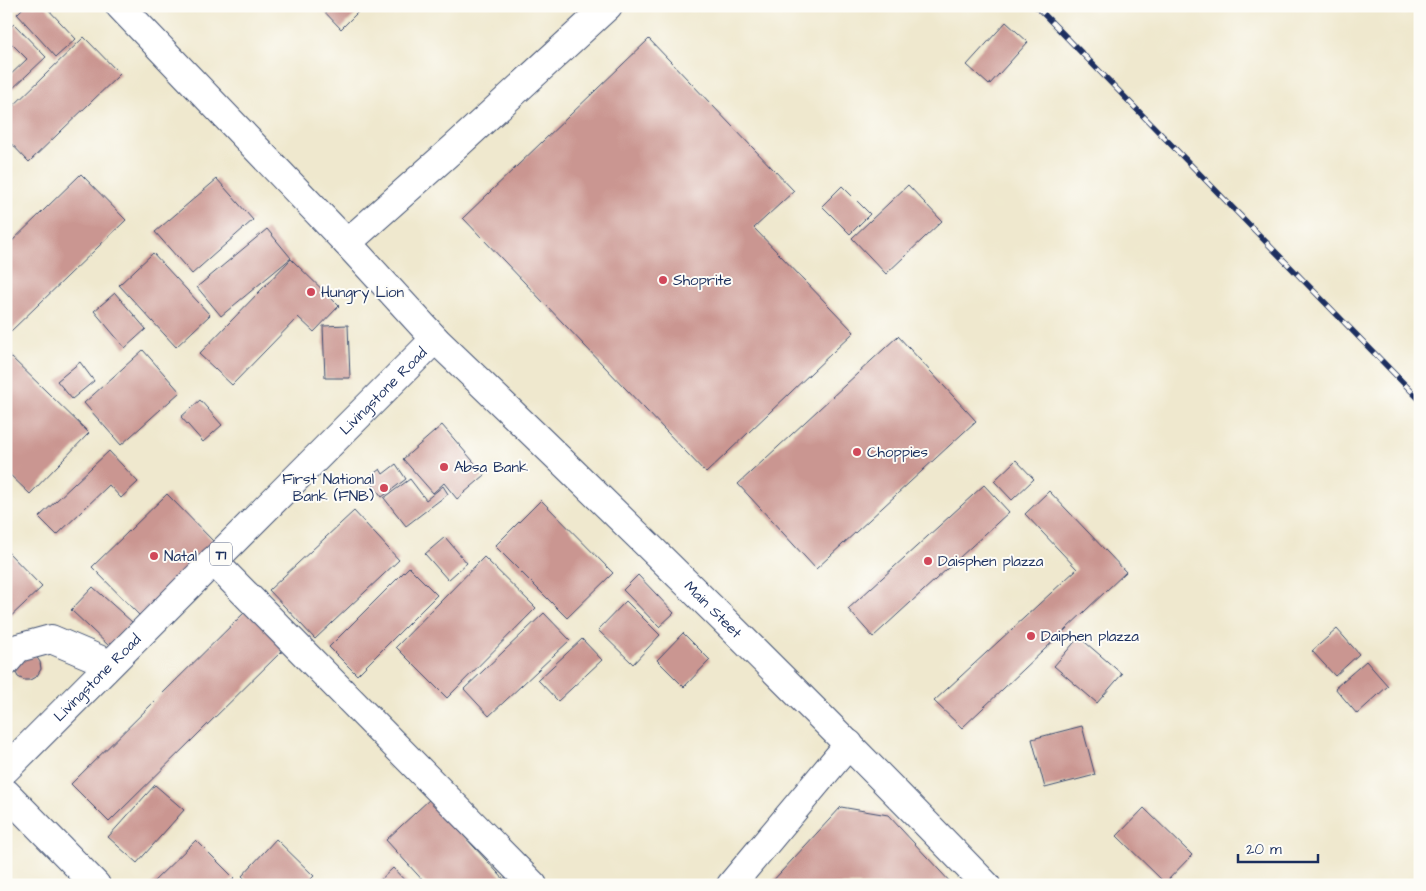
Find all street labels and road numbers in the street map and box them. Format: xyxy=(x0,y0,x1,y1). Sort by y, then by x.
street label: Livingstone Road xyxy=(335,343,432,440)
road number: T1 xyxy=(210,542,232,566)
street label: Main Steet xyxy=(679,576,746,643)
street label: Livingstone Road xyxy=(49,629,146,727)

